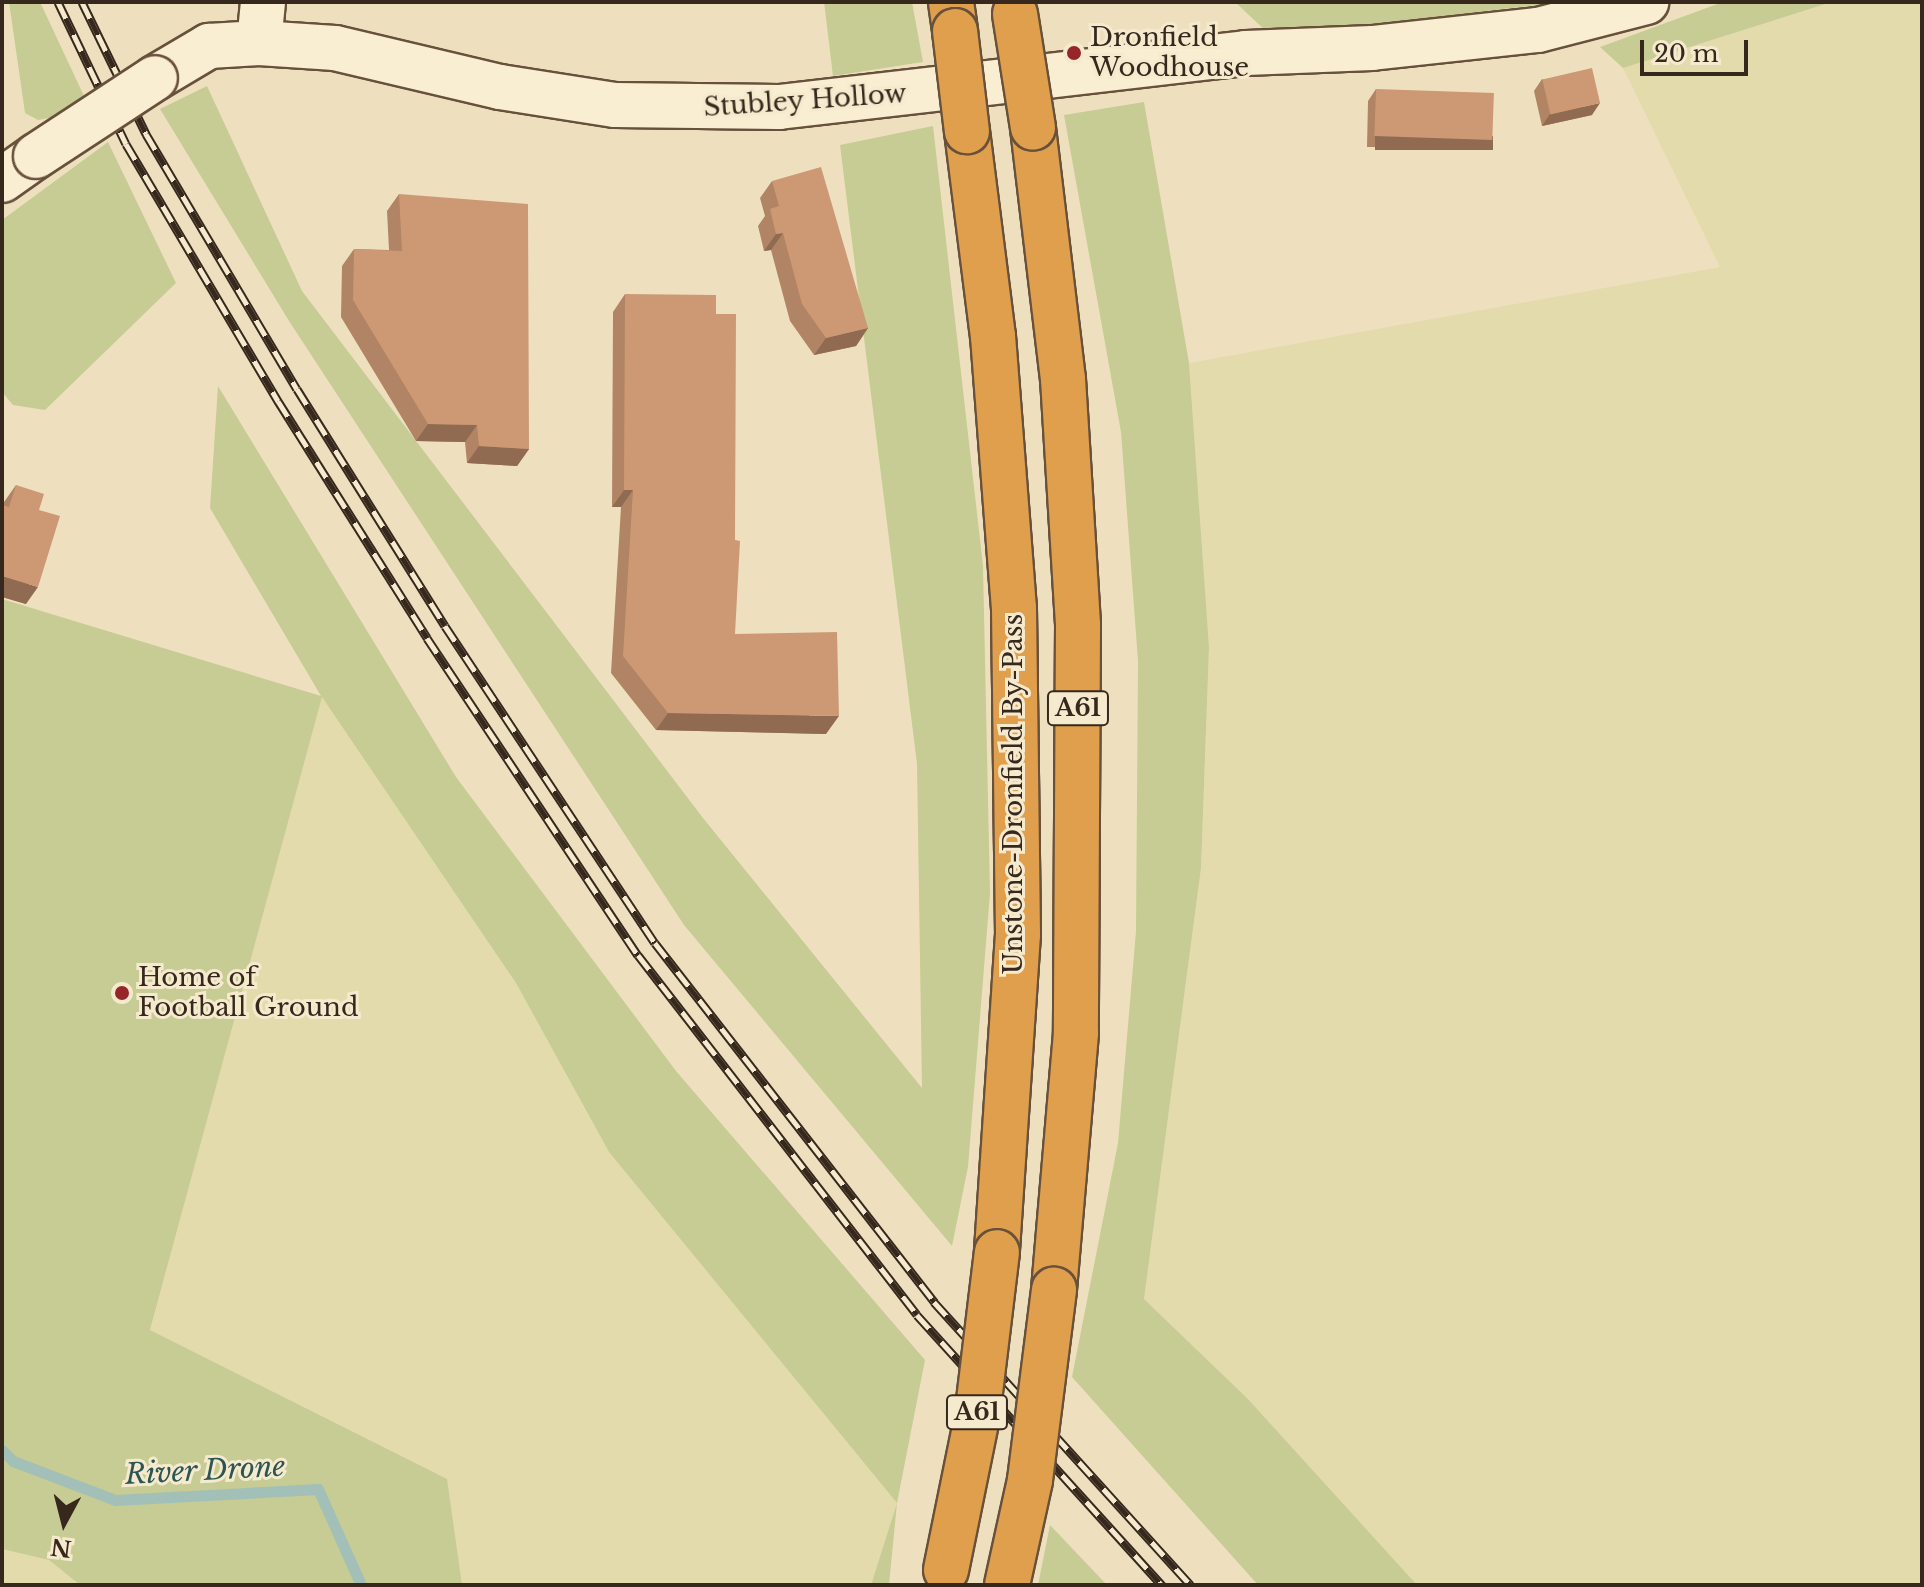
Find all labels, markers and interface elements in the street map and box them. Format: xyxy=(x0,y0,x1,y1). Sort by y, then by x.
place label: Dronfield Woodhouse xyxy=(1090,22,1249,84)
scale bar xyxy=(1644,24,1752,74)
text: 20 m xyxy=(1654,39,1719,68)
marker: Dronfield Woodhouse xyxy=(1065,44,1083,62)
street label: Stubley Hollow xyxy=(702,78,908,124)
street label: Unstone-Dronfield By-Pass xyxy=(998,614,1030,974)
road number: A61 xyxy=(1046,688,1110,728)
place label: Home of Football Ground xyxy=(138,962,359,1024)
marker: Home of Football Ground xyxy=(113,984,131,1002)
road number: A61 xyxy=(945,1392,1009,1432)
water label: River Drone xyxy=(124,1450,286,1492)
north arrow xyxy=(24,1483,104,1563)
text: N xyxy=(49,1533,73,1562)

